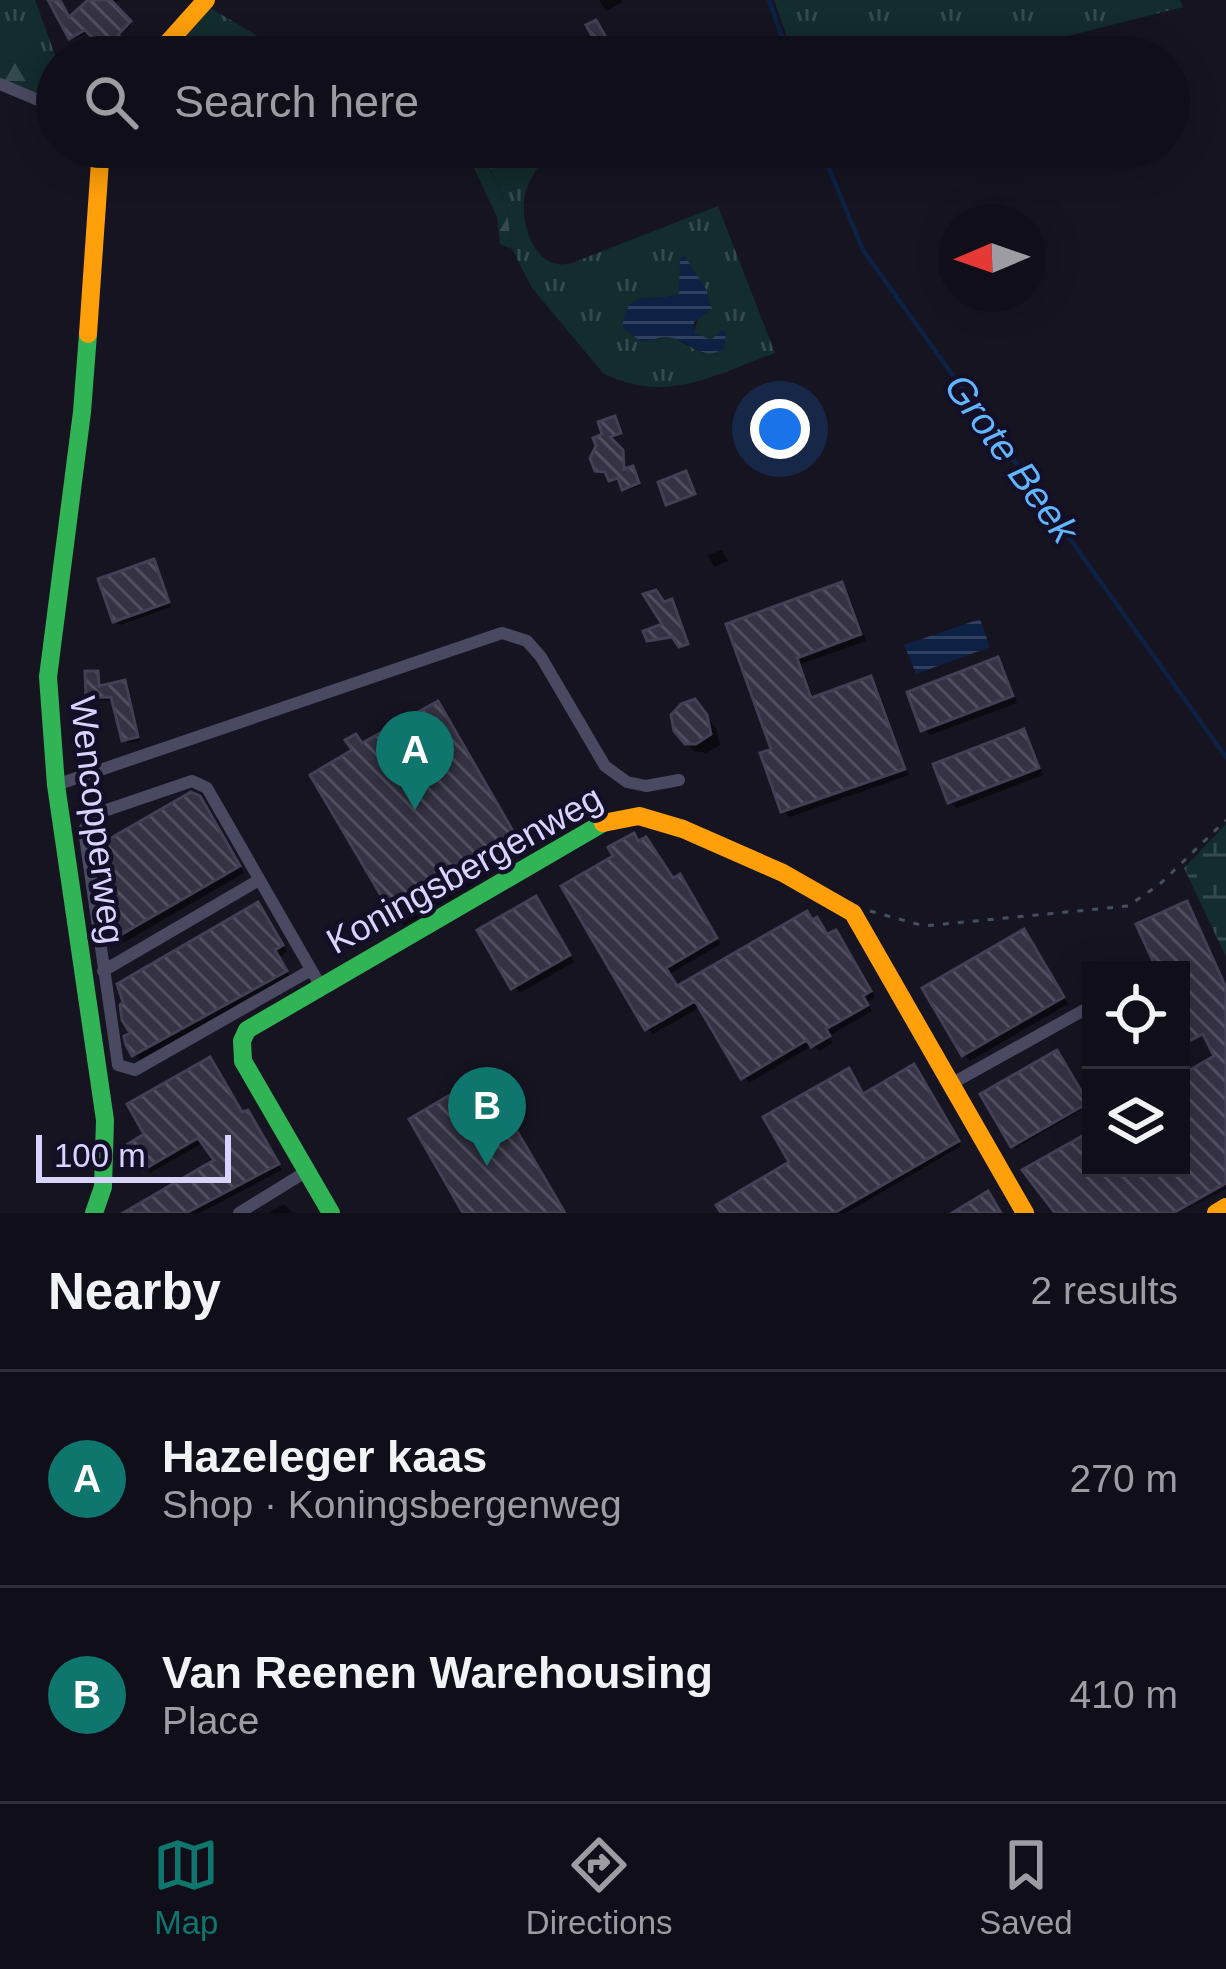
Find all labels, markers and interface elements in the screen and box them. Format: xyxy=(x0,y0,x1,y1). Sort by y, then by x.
search box xyxy=(36,36,1190,168)
icon: search xyxy=(78,69,144,135)
text: Search here xyxy=(174,76,419,127)
north arrow xyxy=(938,204,1046,312)
water label: Grote Beek xyxy=(936,366,1088,553)
your location xyxy=(750,399,810,459)
street label: Wencopperweg xyxy=(62,694,133,946)
pin: A xyxy=(376,711,454,810)
street label: Koningsbergenweg xyxy=(320,777,609,962)
map controls xyxy=(1082,961,1190,1177)
button: locate xyxy=(1082,961,1190,1069)
pin: B xyxy=(448,1067,526,1166)
button: layers xyxy=(1082,1069,1190,1177)
scale bar xyxy=(36,1129,231,1182)
text: 100 m xyxy=(54,1137,146,1174)
text: Nearby xyxy=(48,1263,221,1320)
text: 2 results xyxy=(1031,1269,1178,1312)
text: Hazeleger kaas xyxy=(162,1431,487,1482)
text: A xyxy=(73,1457,101,1500)
text: 270 m xyxy=(1070,1457,1178,1500)
text: Shop · Koningsbergenweg xyxy=(162,1483,622,1526)
text: Van Reenen Warehousing xyxy=(162,1647,713,1698)
text: B xyxy=(73,1673,101,1716)
text: 410 m xyxy=(1070,1673,1178,1716)
text: Place xyxy=(162,1699,260,1742)
tab: Map xyxy=(153,1832,219,1942)
tab: Directions xyxy=(526,1832,673,1942)
tab: Saved xyxy=(979,1832,1073,1942)

